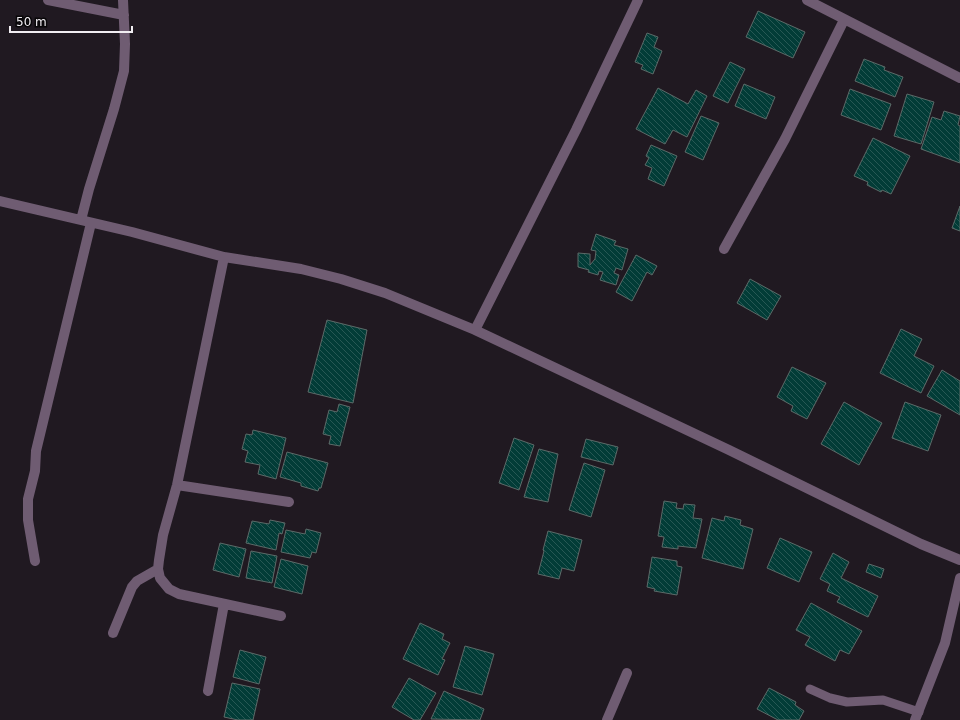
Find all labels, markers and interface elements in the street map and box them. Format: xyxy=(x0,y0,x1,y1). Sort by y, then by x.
scale bar xyxy=(10,8,132,34)
text: 50 m xyxy=(16,15,47,29)

